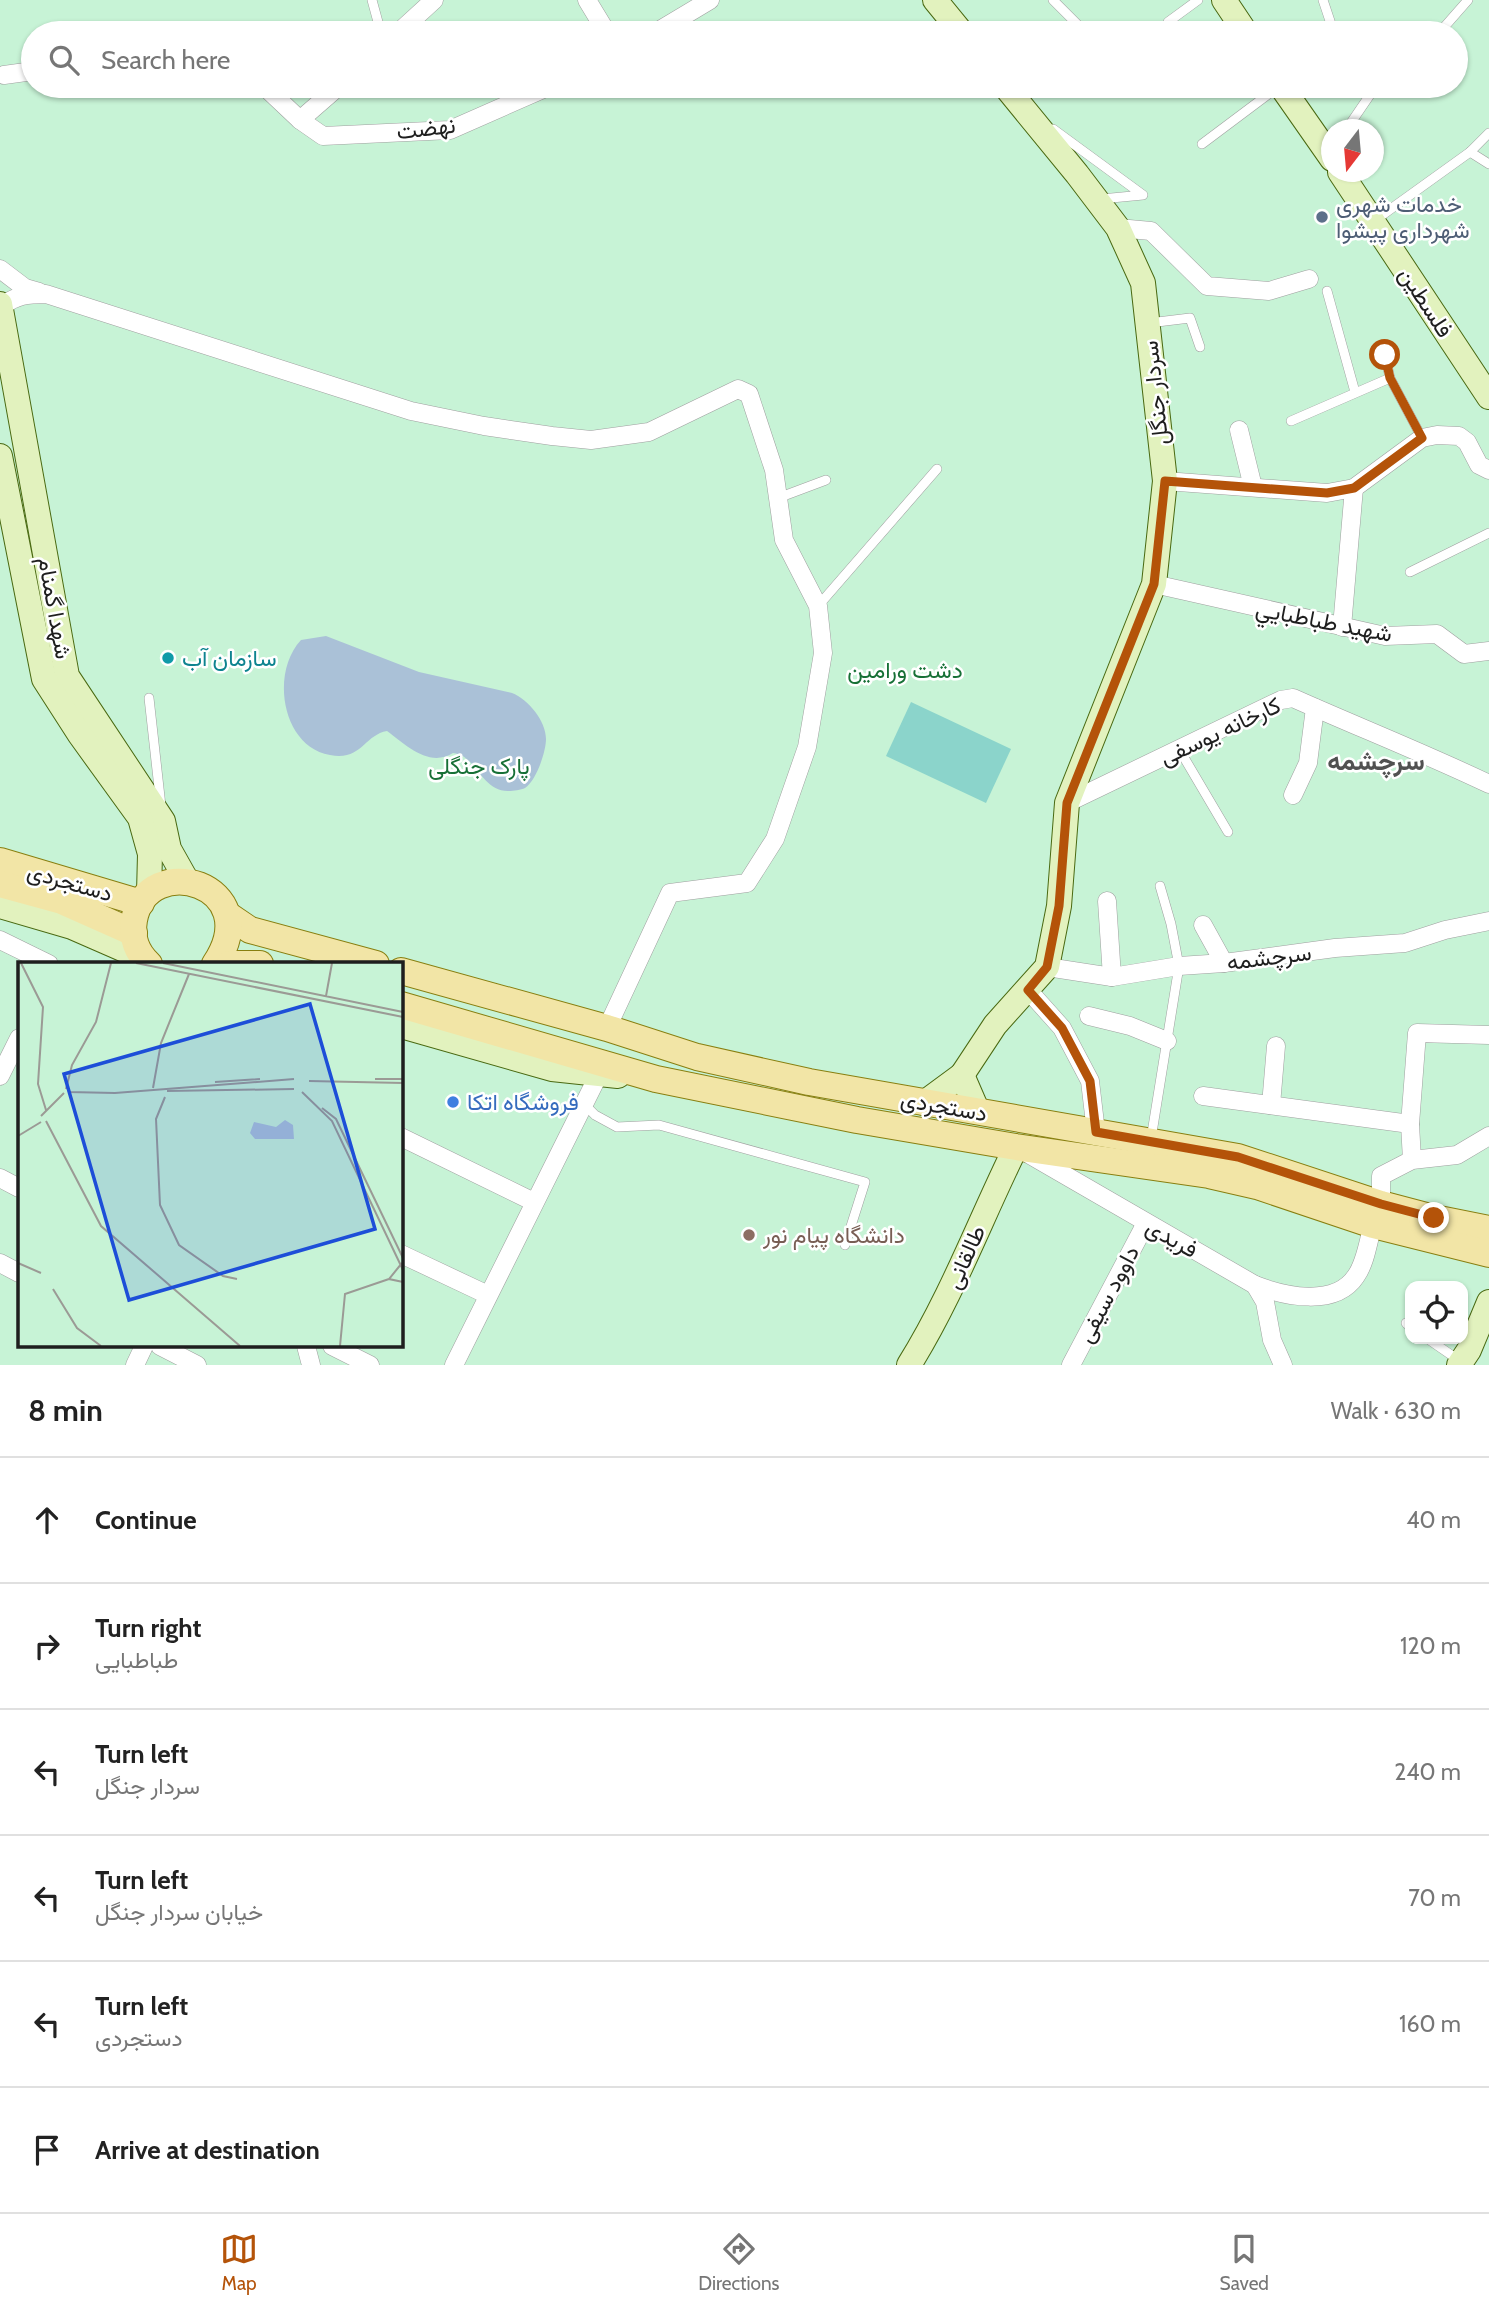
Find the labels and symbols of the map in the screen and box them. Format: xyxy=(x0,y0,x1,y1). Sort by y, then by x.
street label: نهضت xyxy=(395,110,457,146)
north arrow xyxy=(1321,119,1384,182)
place label: خدمات شهری شهرداری پیشوا xyxy=(1336,190,1470,246)
marker: خدمات شهری شهرداری پیشوا xyxy=(1314,209,1330,225)
street label: فلسطین xyxy=(1393,261,1459,343)
street label: سردار جنگل xyxy=(1136,339,1175,447)
route start xyxy=(1369,339,1400,370)
street label: شهدا گمنام xyxy=(31,555,78,661)
street label: شهيد طباطبايي xyxy=(1252,594,1395,653)
place label: سازمان آب xyxy=(182,644,277,673)
marker: سازمان آب xyxy=(160,650,176,666)
park label: دشت ورامین xyxy=(847,656,963,685)
street label: کارخانه یوسفی xyxy=(1155,691,1285,772)
district label: سرچشمه xyxy=(1327,745,1425,779)
park label: پارک جنگلی xyxy=(428,752,530,782)
street label: دستجردی xyxy=(24,856,116,908)
street label: سرچشمه xyxy=(1225,938,1313,978)
inset map xyxy=(18,962,402,1348)
street label: دستجردی xyxy=(898,1085,989,1128)
place label: فروشگاه اتکا xyxy=(467,1088,579,1117)
marker: فروشگاه اتکا xyxy=(445,1094,461,1110)
route end xyxy=(1418,1202,1449,1233)
street label: فریدی xyxy=(1141,1212,1203,1264)
place label: دانشگاه پیام نور xyxy=(762,1221,905,1251)
street label: طالقانی xyxy=(939,1221,991,1293)
marker: دانشگاه پیام نور xyxy=(741,1227,757,1243)
street label: داوود سیفی xyxy=(1071,1241,1145,1347)

